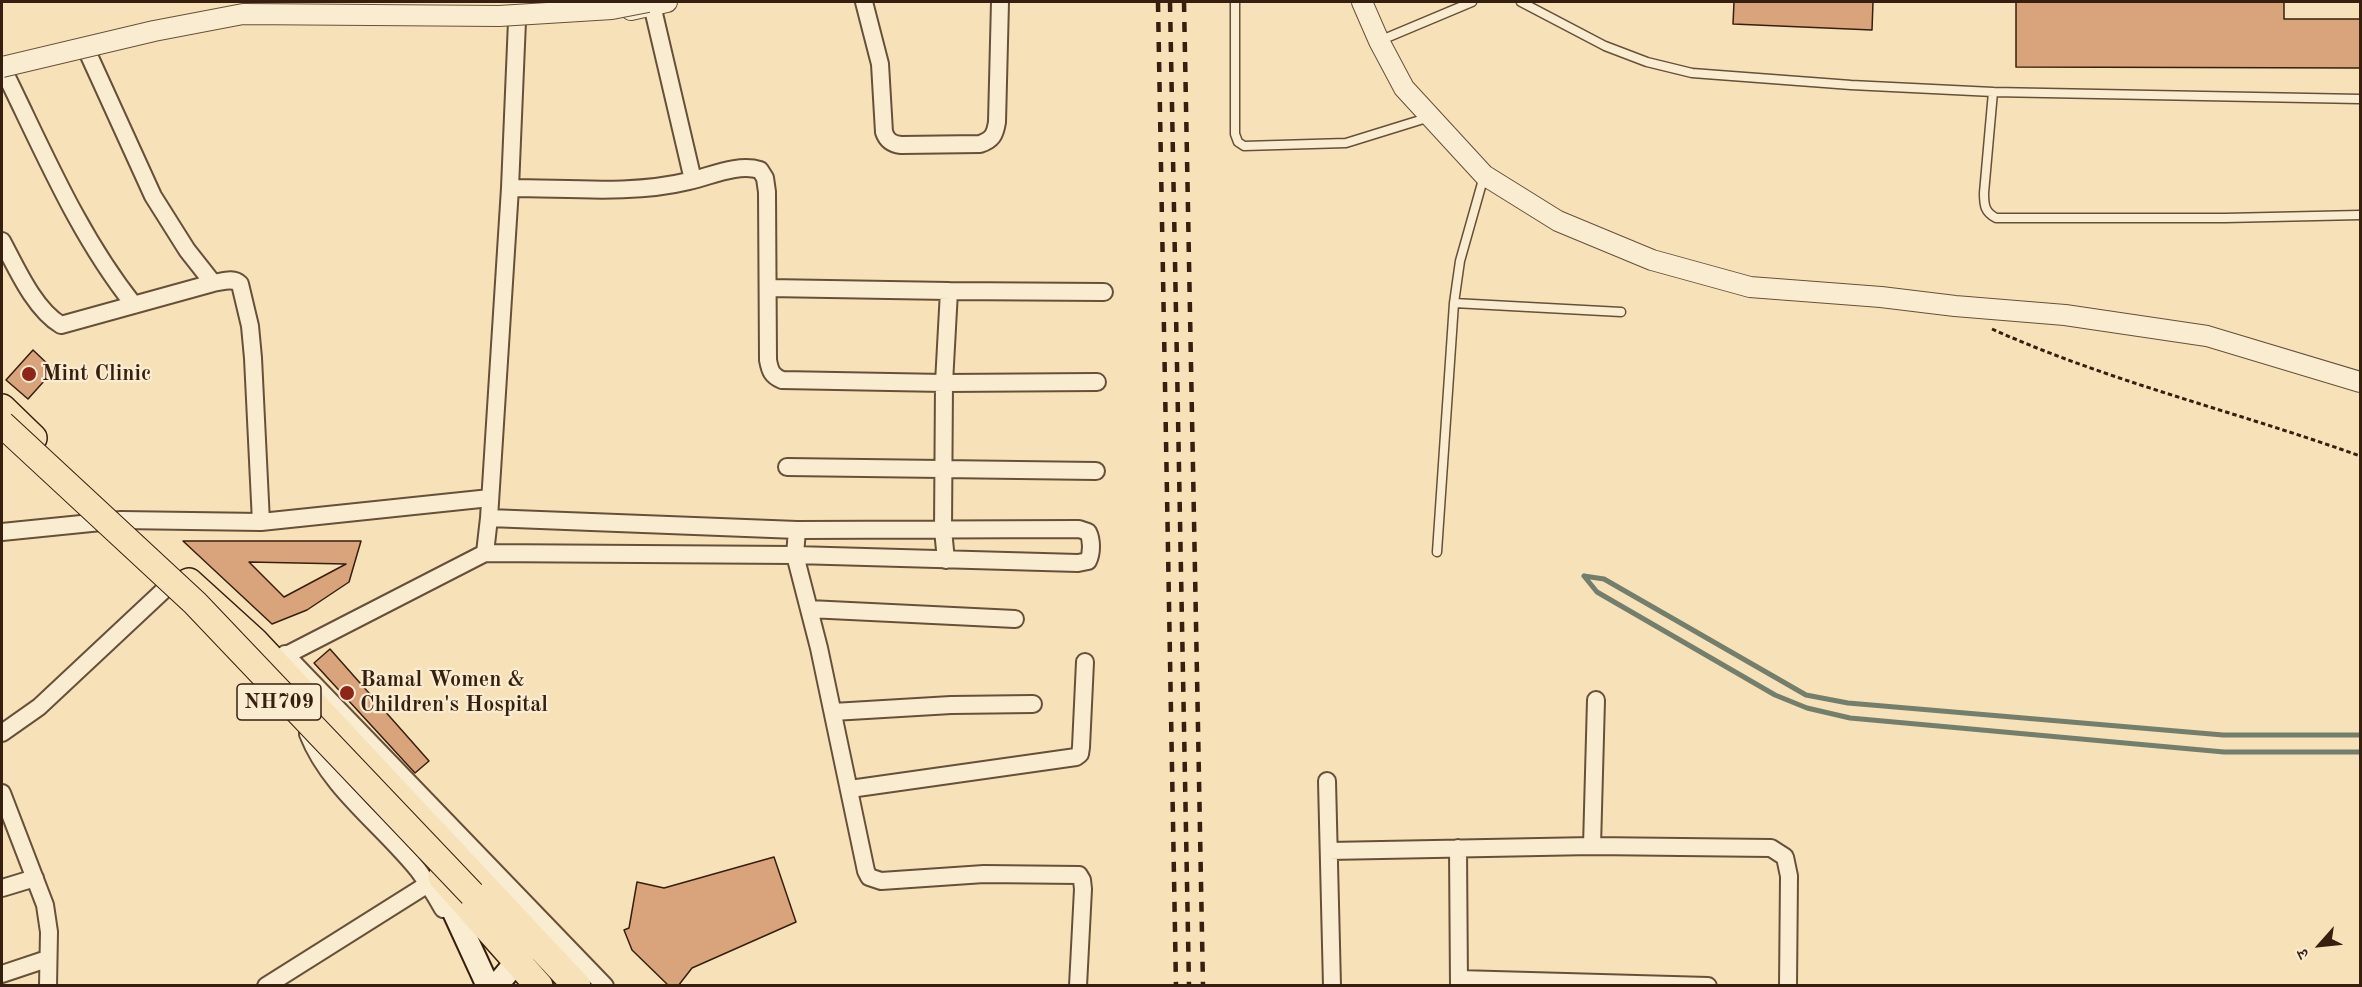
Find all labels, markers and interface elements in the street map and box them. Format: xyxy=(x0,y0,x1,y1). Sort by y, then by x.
place label: Mint Clinic xyxy=(42,361,151,387)
marker: Mint Clinic xyxy=(20,365,38,383)
place label: Bamal Women & Children's Hospital xyxy=(360,667,548,718)
road number: NH709 xyxy=(237,684,321,720)
marker: Bamal Women & Children's Hospital xyxy=(338,684,356,702)
north arrow xyxy=(2290,915,2350,975)
text: उ xyxy=(2295,946,2313,960)

